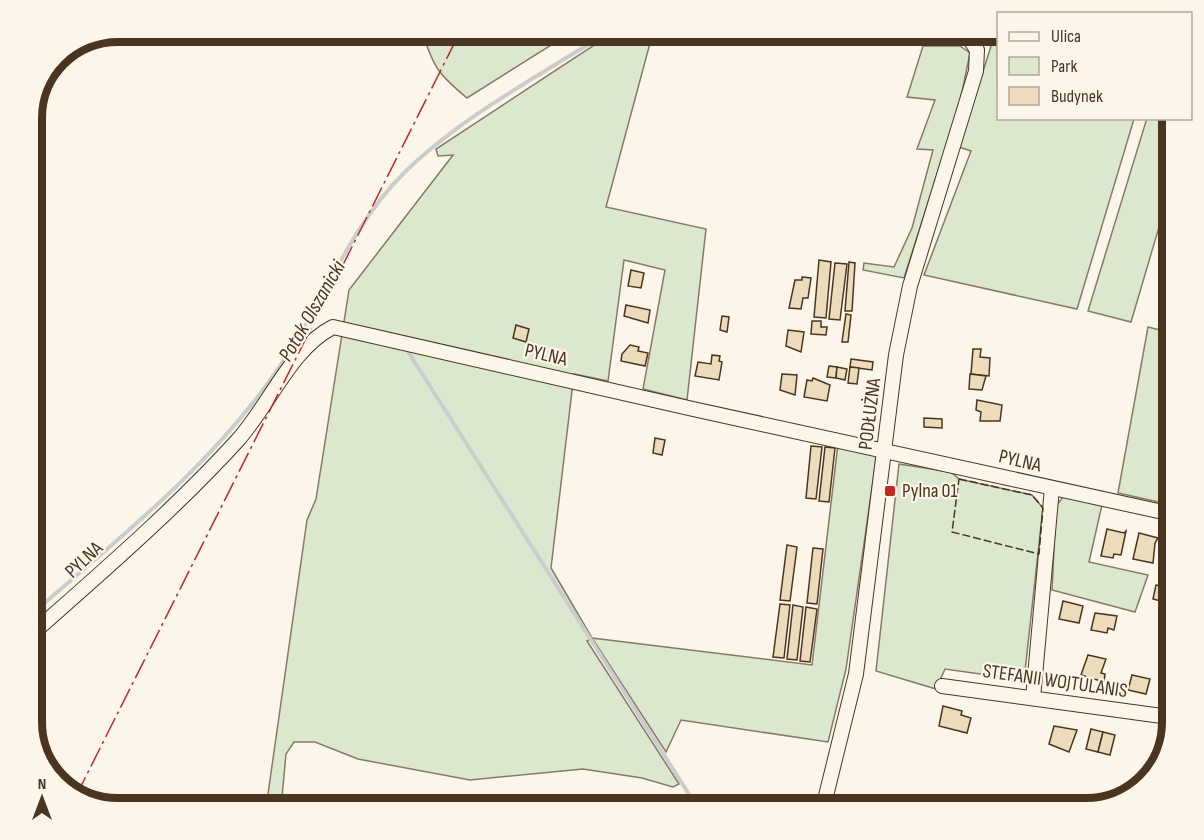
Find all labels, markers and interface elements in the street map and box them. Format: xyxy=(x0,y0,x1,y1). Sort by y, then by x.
legend xyxy=(997,12,1192,120)
text: Ulica xyxy=(1051,26,1081,47)
text: Park xyxy=(1051,56,1077,77)
text: Budynek xyxy=(1051,86,1103,107)
water label: Potok Olszanicki xyxy=(273,255,351,366)
street label: PYLNA xyxy=(522,338,570,372)
street label: PODŁUŻNA xyxy=(854,376,886,451)
street label: PYLNA xyxy=(996,444,1044,478)
place label: Pylna 01 xyxy=(902,479,958,503)
marker: Pylna 01 xyxy=(883,484,897,498)
street label: PYLNA xyxy=(60,536,108,583)
street label: STEFANII WOJTULANIS xyxy=(981,659,1129,703)
north arrow xyxy=(12,768,72,828)
text: N xyxy=(38,775,46,794)

